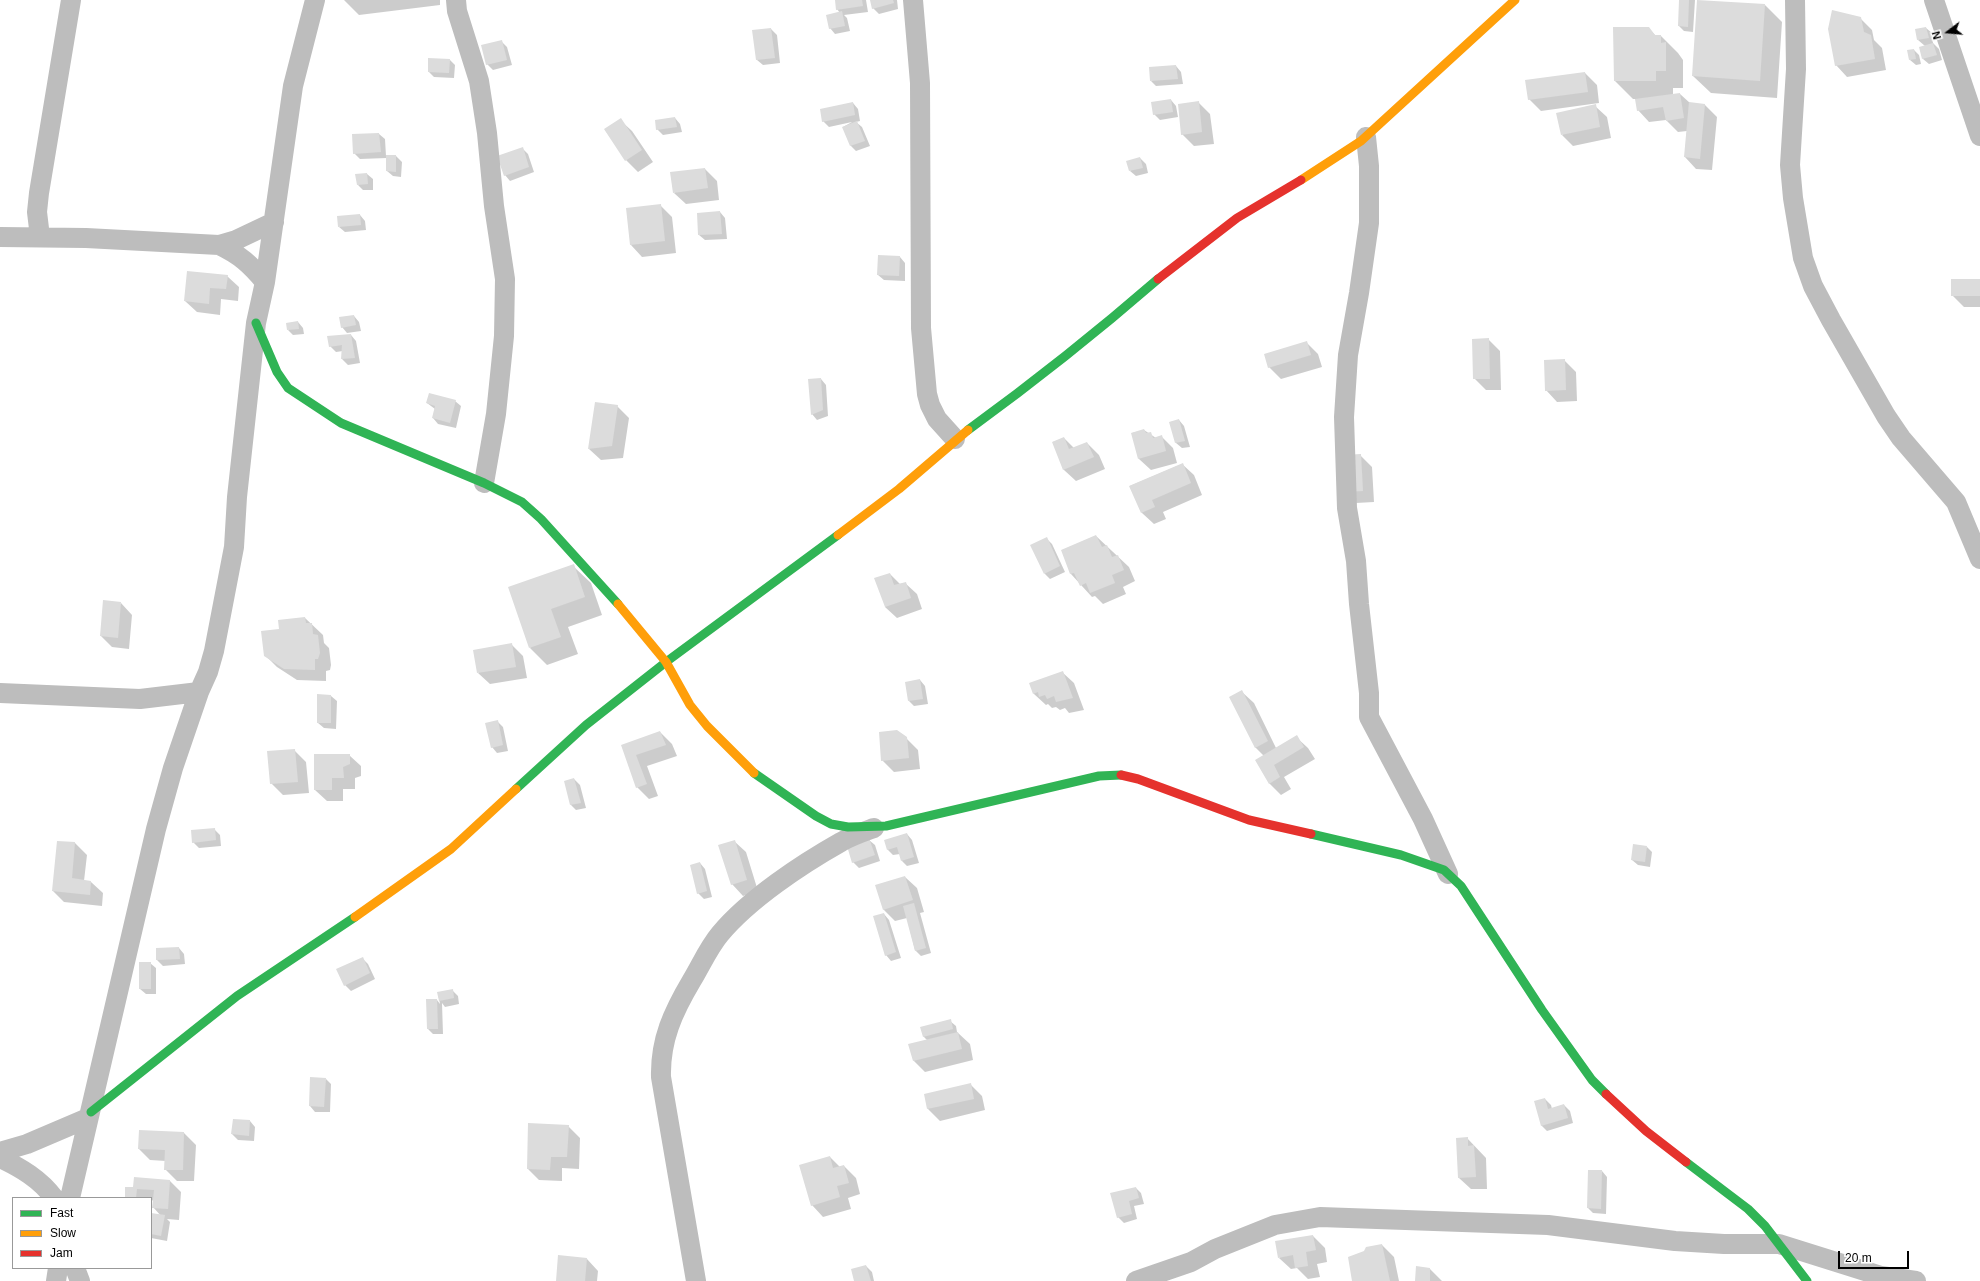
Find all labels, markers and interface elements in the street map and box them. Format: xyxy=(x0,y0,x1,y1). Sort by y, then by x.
north arrow xyxy=(1928,12,1968,52)
text: N xyxy=(1930,30,1943,41)
legend xyxy=(12,1197,152,1269)
text: Fast xyxy=(50,1206,73,1220)
text: Slow xyxy=(50,1226,76,1240)
scale bar xyxy=(1840,1243,1911,1269)
text: Jam xyxy=(50,1246,73,1260)
text: 20 m xyxy=(1845,1251,1872,1265)

